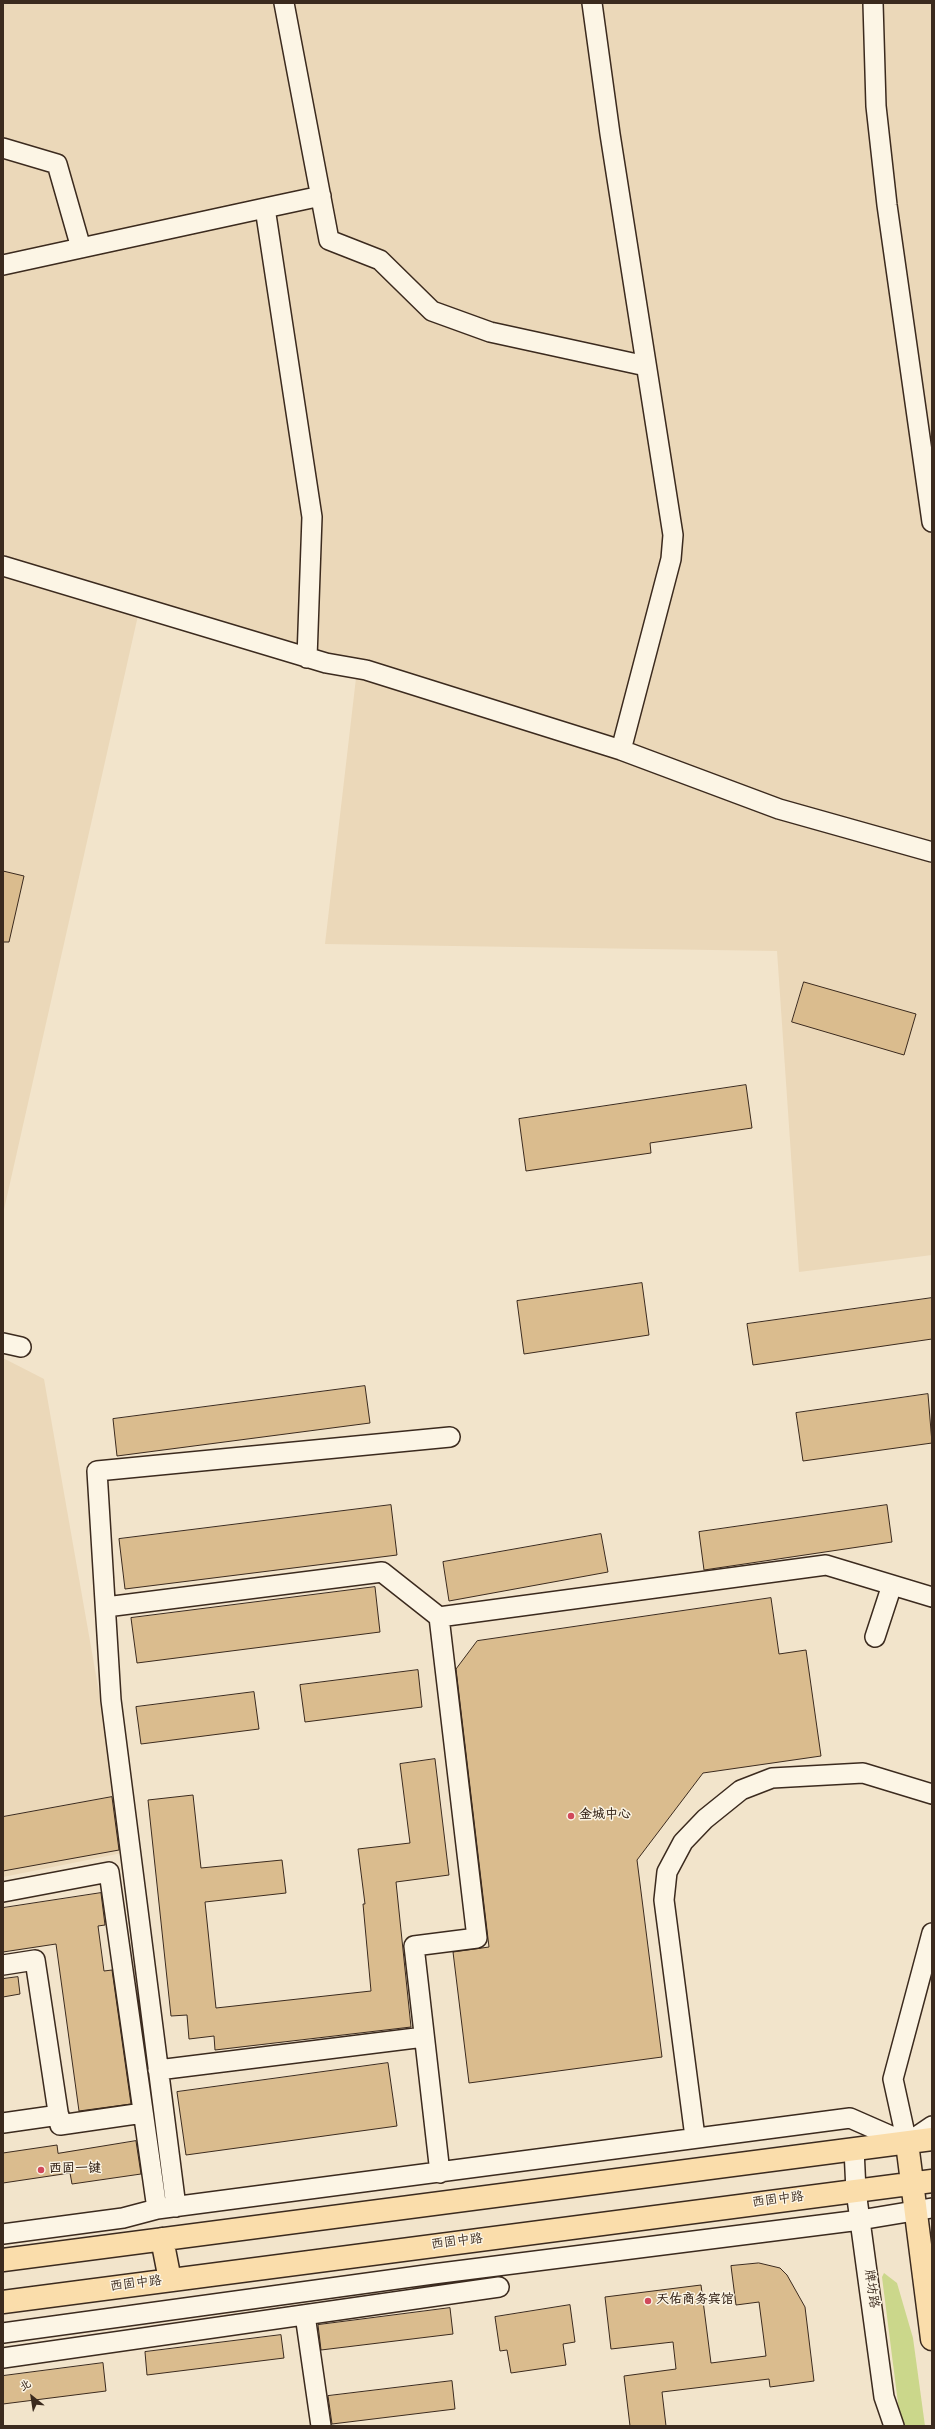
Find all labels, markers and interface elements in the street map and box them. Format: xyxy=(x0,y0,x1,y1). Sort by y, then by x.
place label: 金城中心 xyxy=(579,1808,631,1824)
marker: 金城中心 xyxy=(566,1811,576,1821)
place label: 西固一键 xyxy=(49,2162,101,2178)
marker: 西固一键 xyxy=(36,2165,46,2175)
street label: 西固中路 xyxy=(751,2190,805,2212)
street label: 西固中路 xyxy=(430,2232,484,2254)
street label: 牌坊路 xyxy=(860,2269,880,2309)
street label: 西固中路 xyxy=(109,2274,163,2296)
place label: 天佑商务宾馆 xyxy=(656,2293,734,2309)
marker: 天佑商务宾馆 xyxy=(643,2296,653,2306)
north arrow xyxy=(12,2377,52,2417)
text: 北 xyxy=(18,2379,34,2395)

